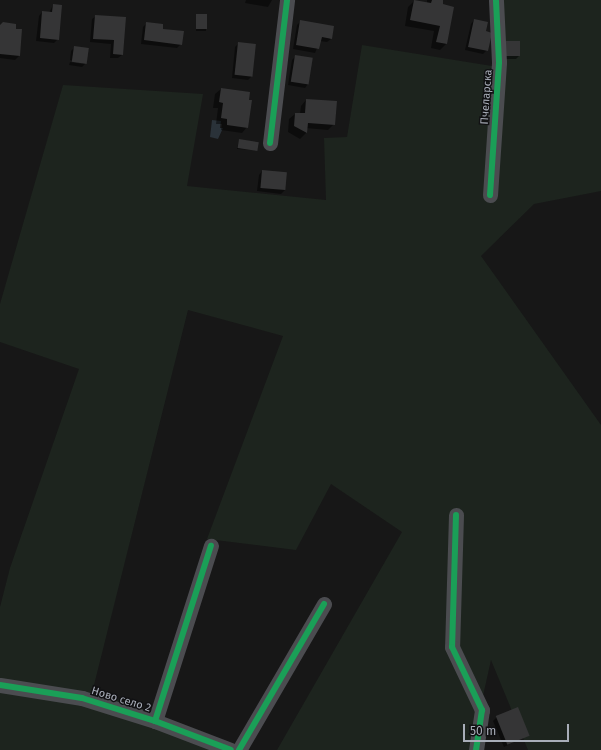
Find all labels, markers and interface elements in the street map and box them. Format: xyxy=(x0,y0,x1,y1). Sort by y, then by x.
street label: Пчеларска xyxy=(478,69,496,125)
street label: Ново село 2 xyxy=(90,685,152,715)
scale bar xyxy=(465,716,571,742)
text: 50 m xyxy=(470,724,496,738)

